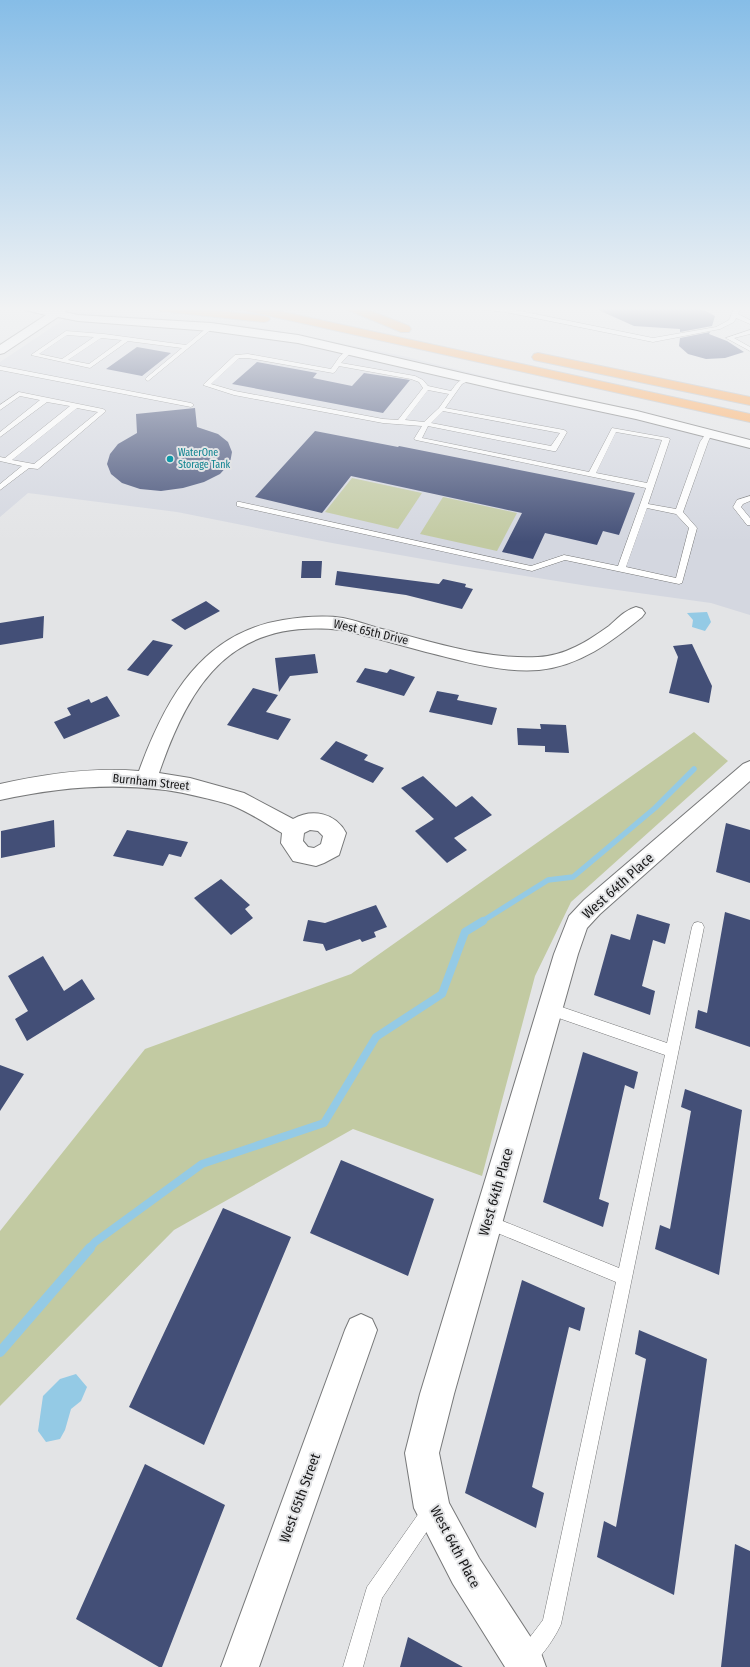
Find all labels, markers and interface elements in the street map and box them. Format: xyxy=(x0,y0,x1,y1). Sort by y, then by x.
place label: WaterOne Storage Tank xyxy=(178,447,230,471)
marker: WaterOne Storage Tank xyxy=(165,454,175,464)
street label: West 65th Drive xyxy=(332,617,410,647)
street label: Burnham Street xyxy=(112,771,190,793)
street label: West 64th Place xyxy=(579,849,657,923)
street label: West 64th Place xyxy=(475,1146,517,1238)
street label: West 65th Street xyxy=(276,1451,324,1545)
street label: West 64th Place xyxy=(426,1503,484,1591)

